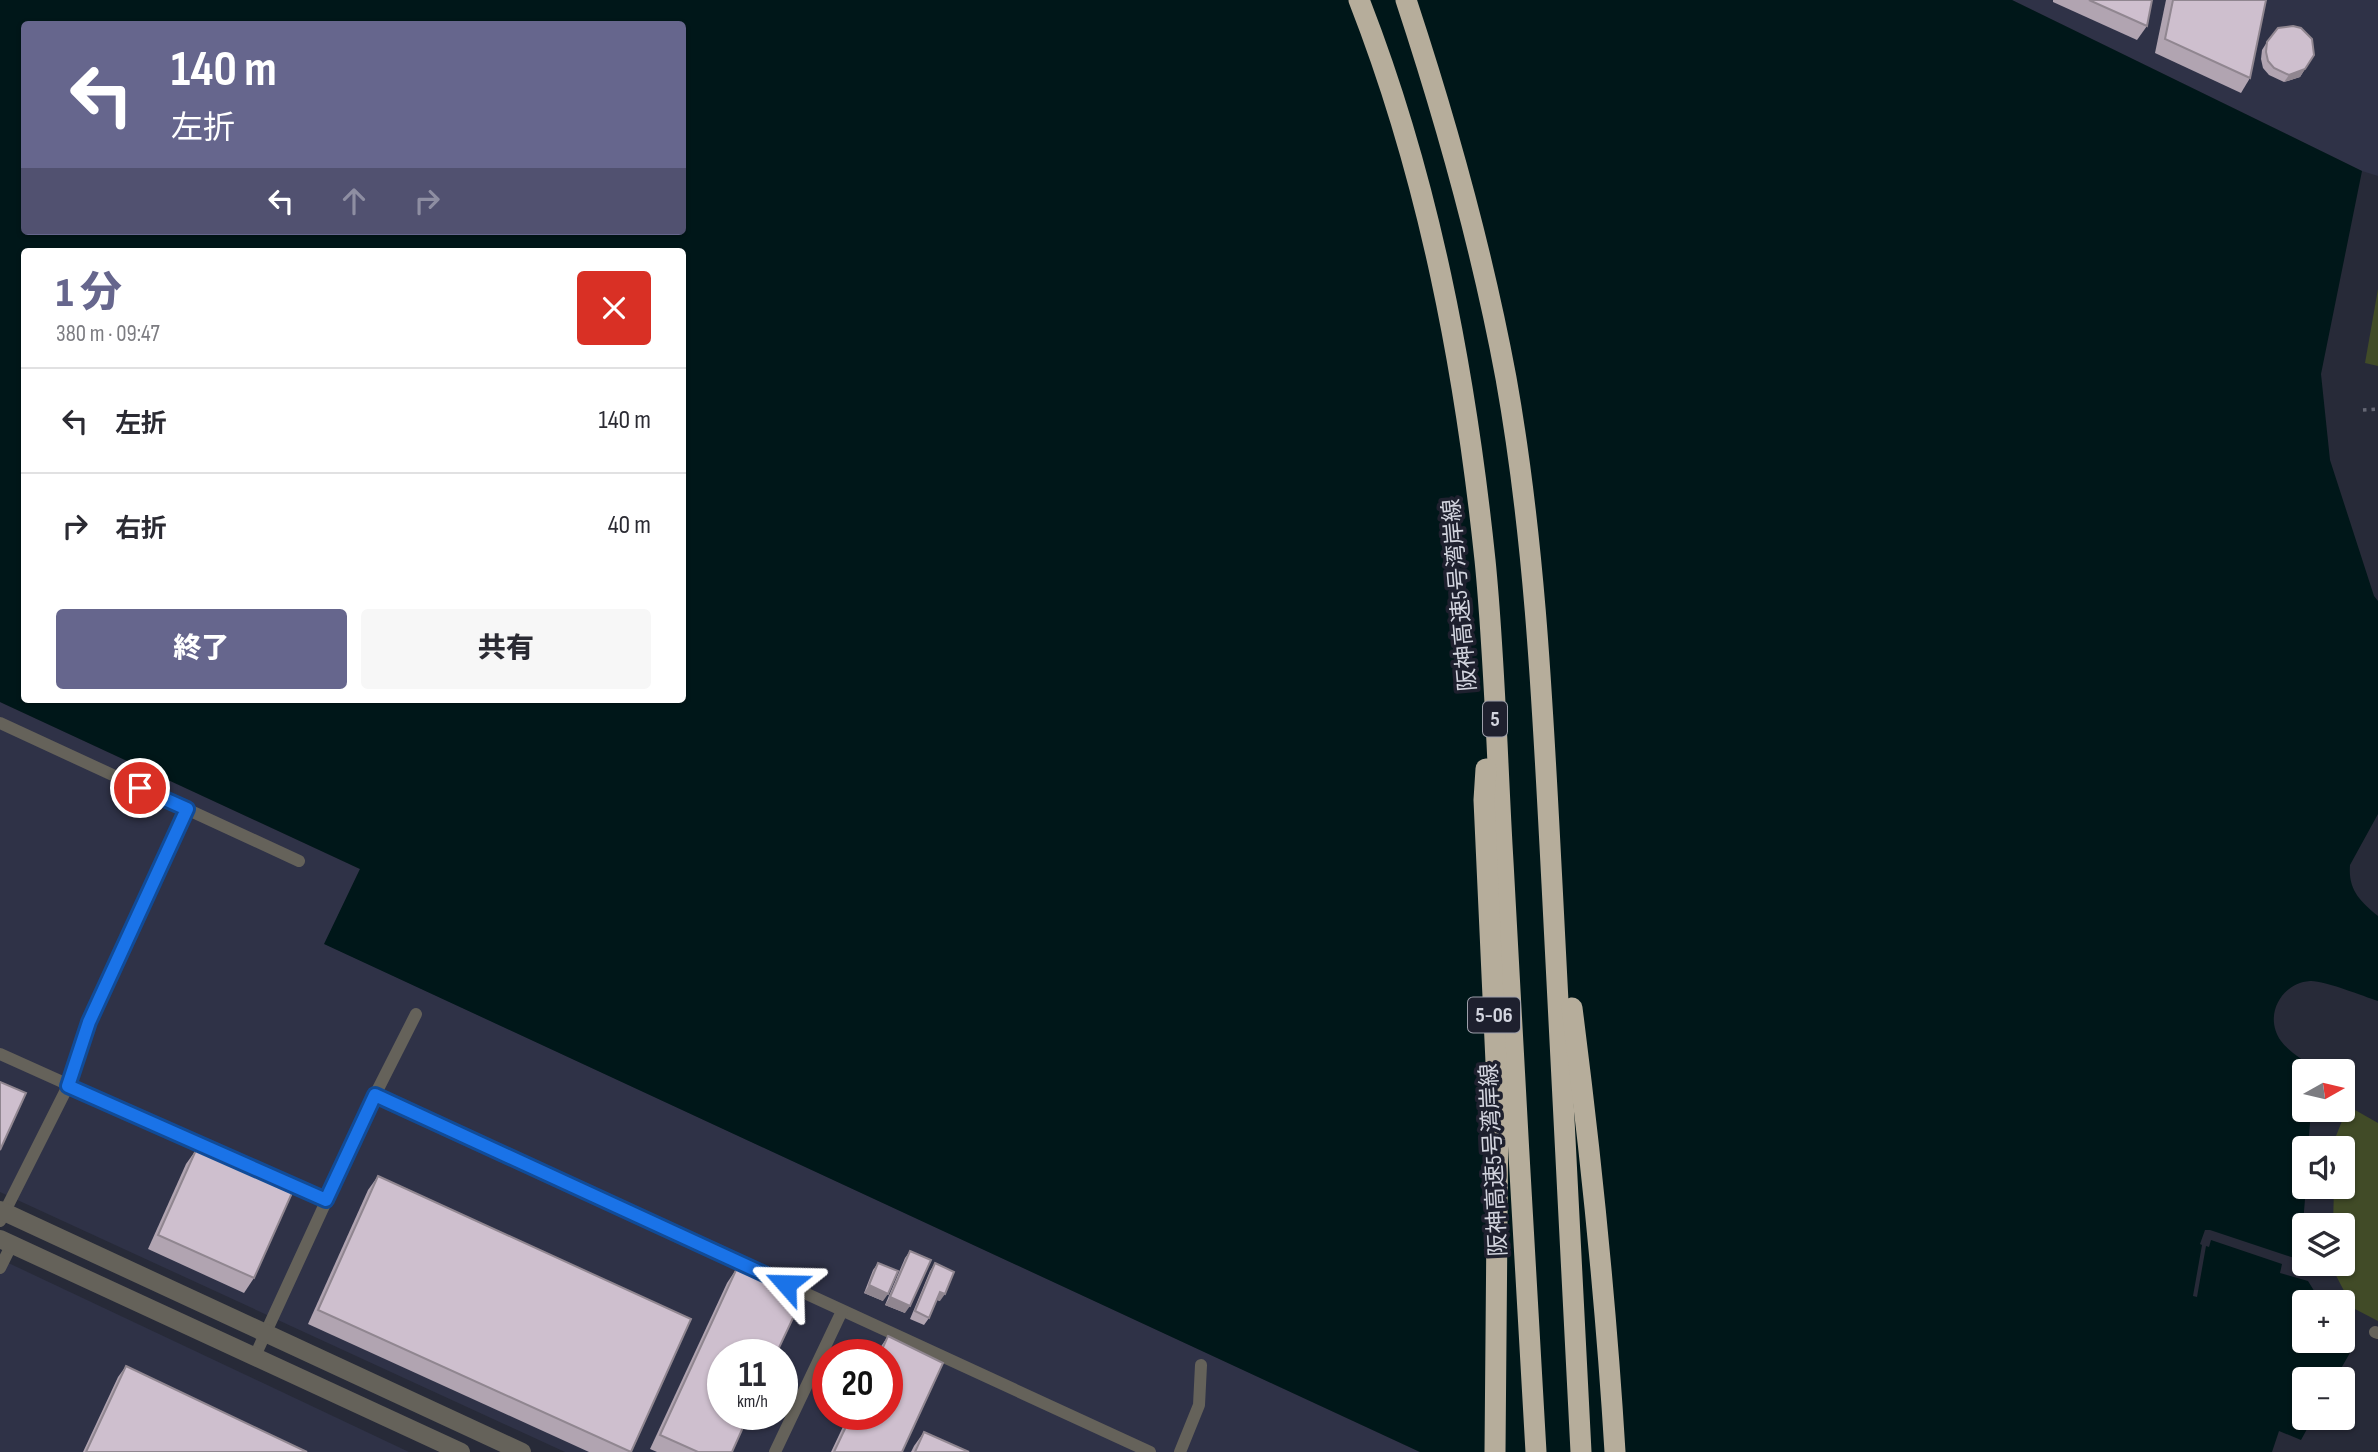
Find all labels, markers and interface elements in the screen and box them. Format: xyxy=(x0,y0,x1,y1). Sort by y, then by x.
text: 140 m xyxy=(171,41,277,100)
icon: left xyxy=(56,49,147,140)
text: 左折 xyxy=(171,109,235,148)
icon: left xyxy=(262,182,300,220)
icon: ahead xyxy=(335,182,373,220)
icon: right xyxy=(408,182,446,220)
text: 1 分 xyxy=(56,268,122,319)
button: close xyxy=(577,271,651,345)
text: 380 m · 09:47 xyxy=(56,320,160,348)
icon: left xyxy=(56,402,94,440)
text: 140 m xyxy=(599,405,651,436)
text: 左折 xyxy=(115,409,167,440)
street label: 阪神高速5号湾岸線 xyxy=(1438,497,1482,692)
icon: right xyxy=(56,507,94,545)
text: 40 m xyxy=(608,510,651,541)
text: 右折 xyxy=(115,514,167,545)
button: 終了 xyxy=(56,609,347,689)
button: 共有 xyxy=(361,609,651,689)
road number: 5 xyxy=(1483,702,1507,736)
pin xyxy=(110,758,170,818)
icon: arrive xyxy=(121,769,159,807)
road number: 5-06 xyxy=(1468,998,1520,1032)
north arrow xyxy=(2292,1059,2356,1122)
map controls xyxy=(2292,1059,2355,1430)
street label: 阪神高速5号湾岸線 xyxy=(1475,1063,1513,1257)
button: sound xyxy=(2292,1136,2355,1199)
button: layers xyxy=(2292,1213,2355,1276)
position arrow xyxy=(749,1247,823,1321)
button: + xyxy=(2292,1290,2355,1353)
speed limit sign: 20 xyxy=(812,1339,903,1430)
text: 11 xyxy=(739,1354,766,1397)
button: − xyxy=(2292,1367,2355,1430)
text: km/h xyxy=(737,1391,768,1412)

